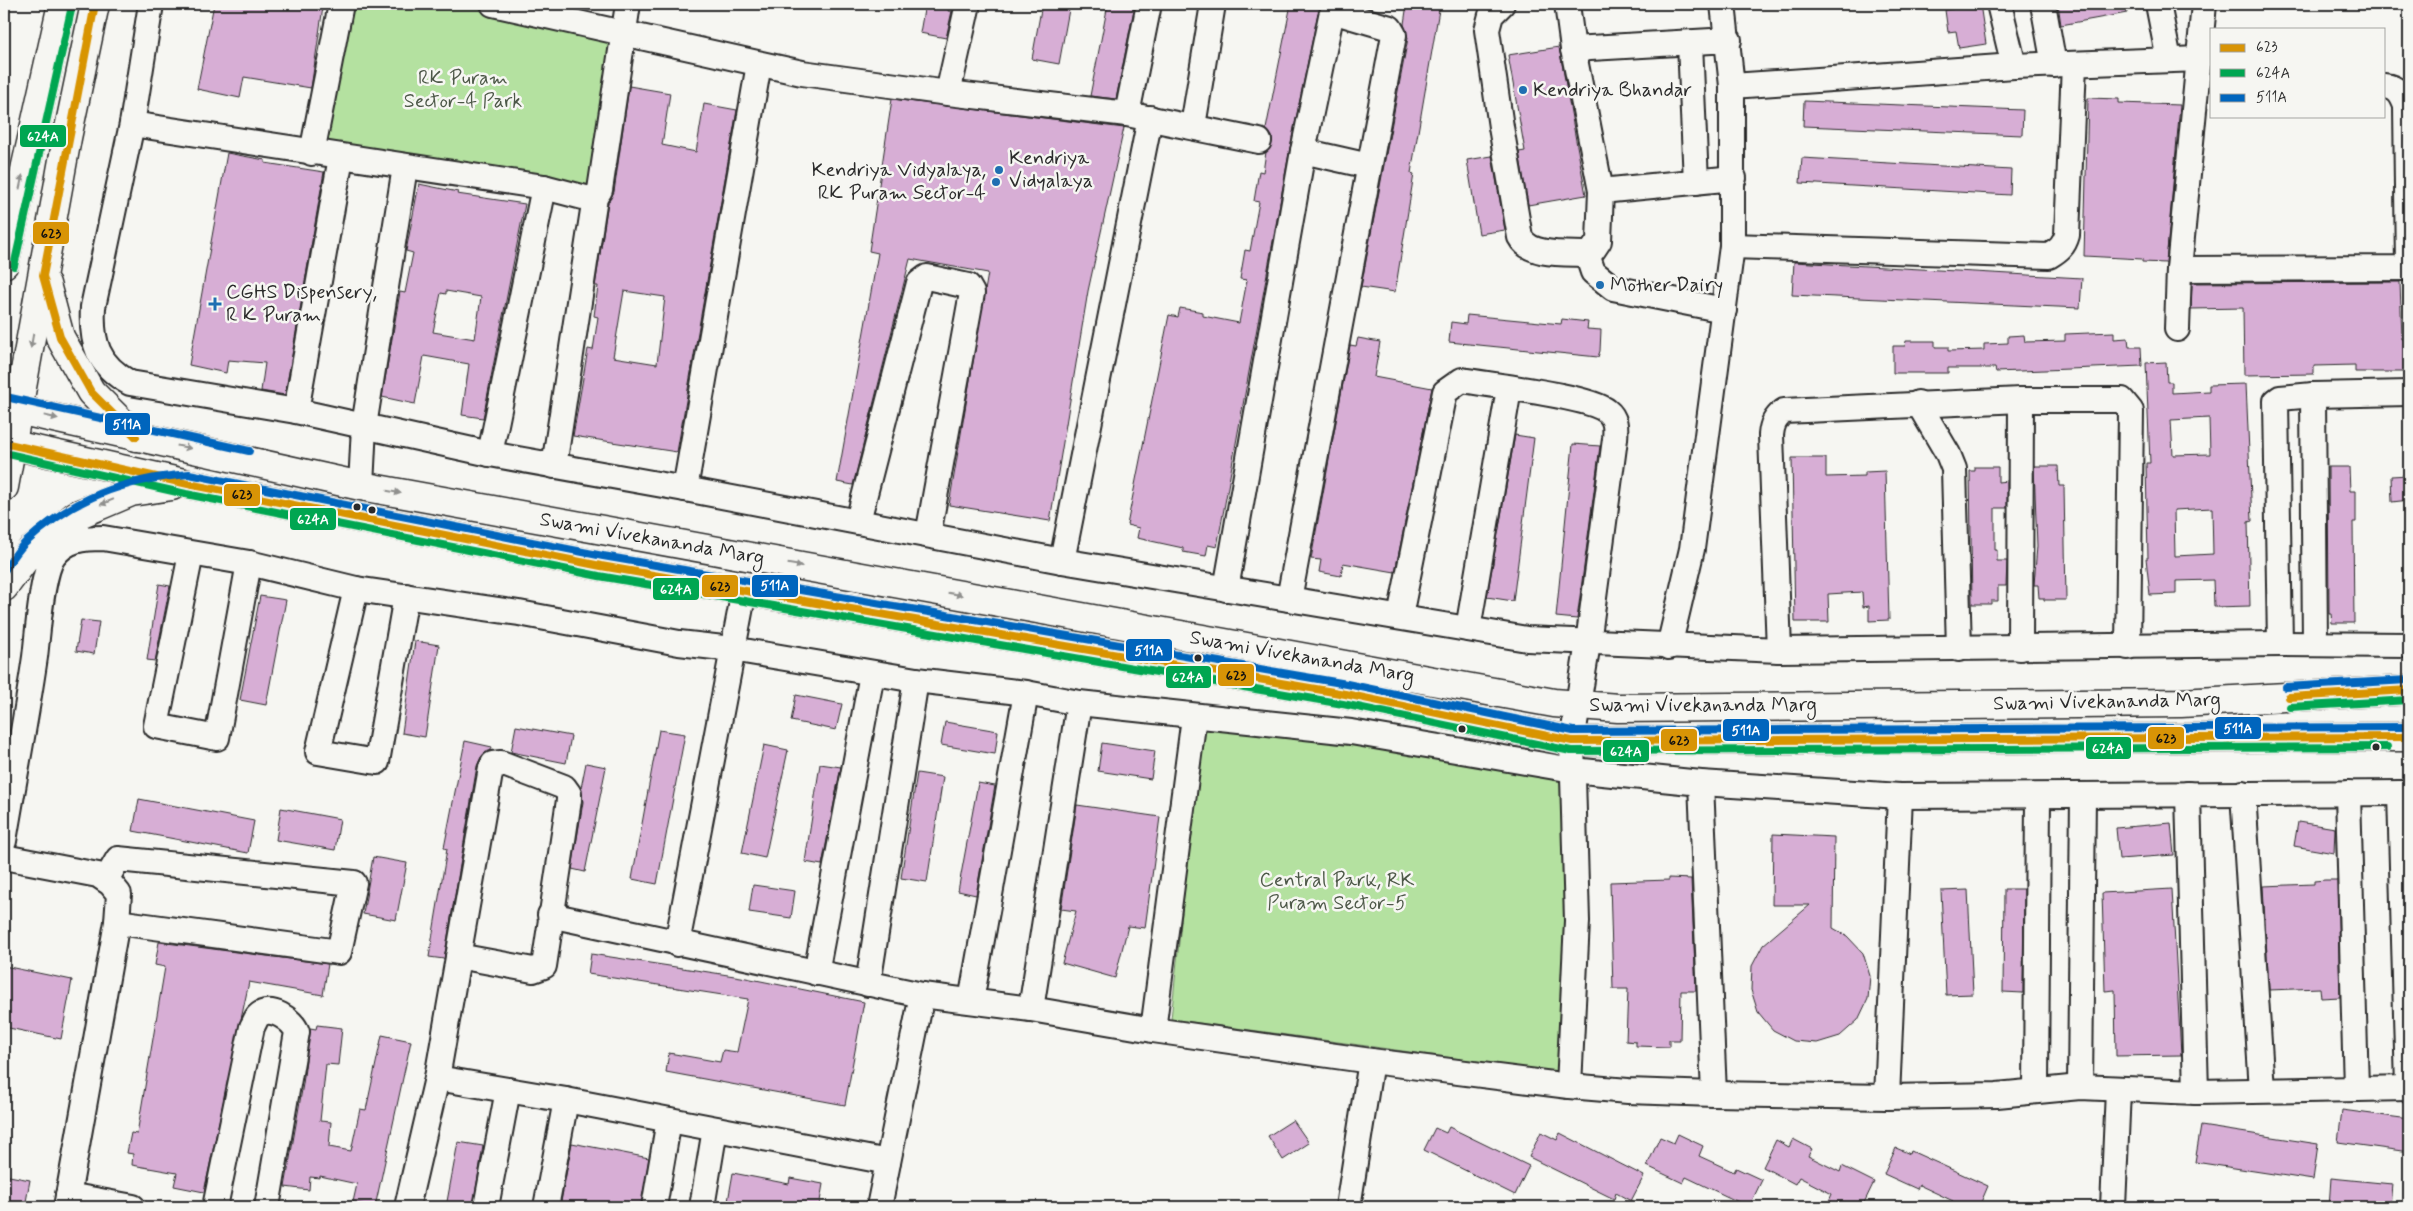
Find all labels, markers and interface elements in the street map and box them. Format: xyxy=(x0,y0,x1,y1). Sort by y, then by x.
legend xyxy=(2210,28,2386,118)
text: 623 xyxy=(2256,38,2278,58)
text: 624A xyxy=(2256,64,2290,84)
park label: RK Puram Sector-4 Park xyxy=(404,65,522,115)
place label: Kendriya Bhandar xyxy=(1533,77,1692,104)
marker: Kendriya Bhandar xyxy=(1517,84,1529,96)
text: 511A xyxy=(2256,88,2287,108)
line badge: 624A xyxy=(19,124,67,148)
text: 624A xyxy=(27,128,59,146)
place label: Kendriya Vidyalaya xyxy=(1009,145,1093,195)
place label: Kendriya Vidyalaya, RK Puram Sector-4 xyxy=(811,157,986,207)
marker: Kendriya Vidyalaya xyxy=(993,164,1005,176)
one-way arrow xyxy=(17,174,25,189)
marker: Kendriya Vidyalaya, RK Puram Sector-4 xyxy=(990,176,1002,188)
line badge: 623 xyxy=(32,221,70,245)
text: 623 xyxy=(41,225,61,243)
place label: Mother Dairy xyxy=(1610,272,1723,299)
place label: CGHS Dispensery, R K Puram xyxy=(226,279,377,329)
marker: Mother Dairy xyxy=(1594,279,1606,291)
marker: CGHS Dispensery, R K Puram xyxy=(208,297,222,311)
one-way arrow xyxy=(27,333,35,349)
line badge: 511A xyxy=(104,412,151,436)
one-way arrow xyxy=(44,413,59,421)
text: 511A xyxy=(112,416,142,434)
one-way arrow xyxy=(176,443,192,451)
line badge: 623 xyxy=(223,483,261,507)
text: 623 xyxy=(232,486,252,504)
one-way arrow xyxy=(387,488,403,496)
one-way arrow xyxy=(100,499,114,507)
unlabelled marker xyxy=(352,502,362,512)
unlabelled marker xyxy=(367,505,377,515)
street label: Swami Vivekananda Marg xyxy=(537,506,766,573)
line badge: 624A xyxy=(289,507,337,531)
text: 624A xyxy=(297,511,329,529)
one-way arrow xyxy=(788,561,804,569)
line badge: 623 xyxy=(701,574,739,598)
line badge: 511A xyxy=(751,574,799,598)
line badge: 624A xyxy=(652,577,700,601)
text: 511A xyxy=(760,577,790,595)
text: 623 xyxy=(710,578,730,596)
text: 624A xyxy=(660,581,692,599)
one-way arrow xyxy=(948,590,964,598)
street label: Swami Vivekananda Marg xyxy=(1187,624,1416,691)
line badge: 511A xyxy=(1125,638,1173,662)
text: 511A xyxy=(1134,642,1164,660)
unlabelled marker xyxy=(1193,653,1203,663)
line badge: 623 xyxy=(1217,663,1255,687)
line badge: 624A xyxy=(1165,665,1212,689)
text: 623 xyxy=(1226,667,1246,685)
text: 624A xyxy=(1172,669,1204,687)
street label: Swami Vivekananda Marg xyxy=(1993,687,2221,718)
street label: Swami Vivekananda Marg xyxy=(1589,692,1817,720)
line badge: 511A xyxy=(2214,716,2262,740)
line badge: 511A xyxy=(1722,718,1770,742)
text: 511A xyxy=(2223,720,2253,738)
text: 511A xyxy=(1731,722,1761,740)
unlabelled marker xyxy=(1457,724,1467,734)
line badge: 623 xyxy=(2147,726,2185,750)
line badge: 623 xyxy=(1660,728,1698,752)
text: 623 xyxy=(2156,730,2176,748)
text: 623 xyxy=(1669,732,1689,750)
line badge: 624A xyxy=(2085,736,2132,760)
line badge: 624A xyxy=(1602,739,1650,763)
text: 624A xyxy=(2092,740,2124,758)
unlabelled marker xyxy=(2371,742,2381,752)
text: 624A xyxy=(1610,743,1642,761)
park label: Central Park, RK Puram Sector-5 xyxy=(1260,867,1414,917)

